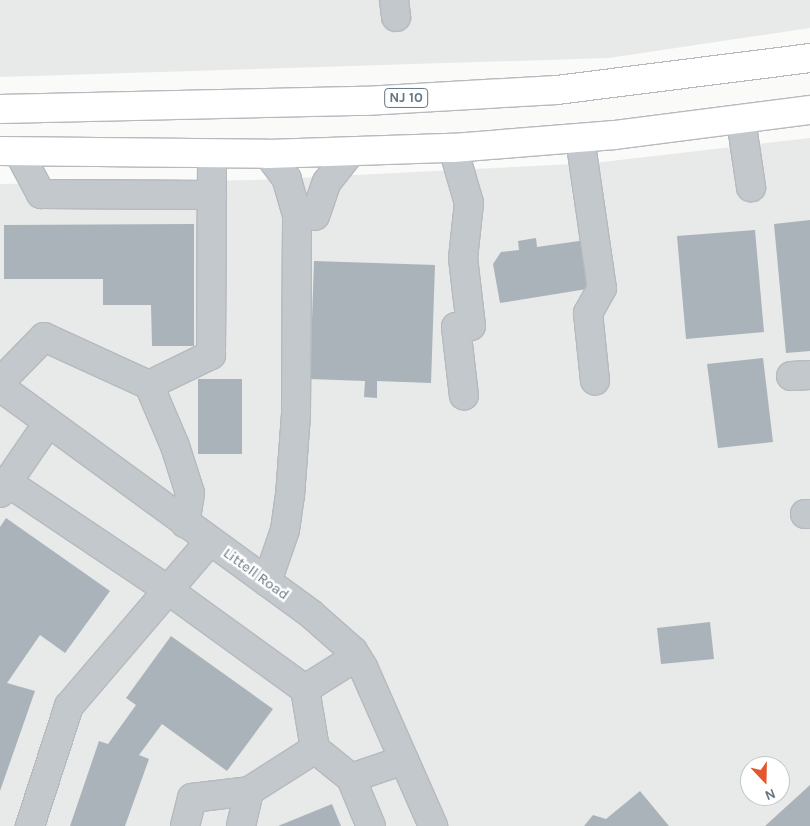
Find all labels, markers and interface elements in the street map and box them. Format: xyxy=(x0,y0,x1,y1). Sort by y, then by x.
road number: NJ 10 xyxy=(384,86,428,110)
street label: Littell Road xyxy=(220,544,292,604)
north arrow xyxy=(740,756,790,806)
text: N xyxy=(762,785,778,804)

